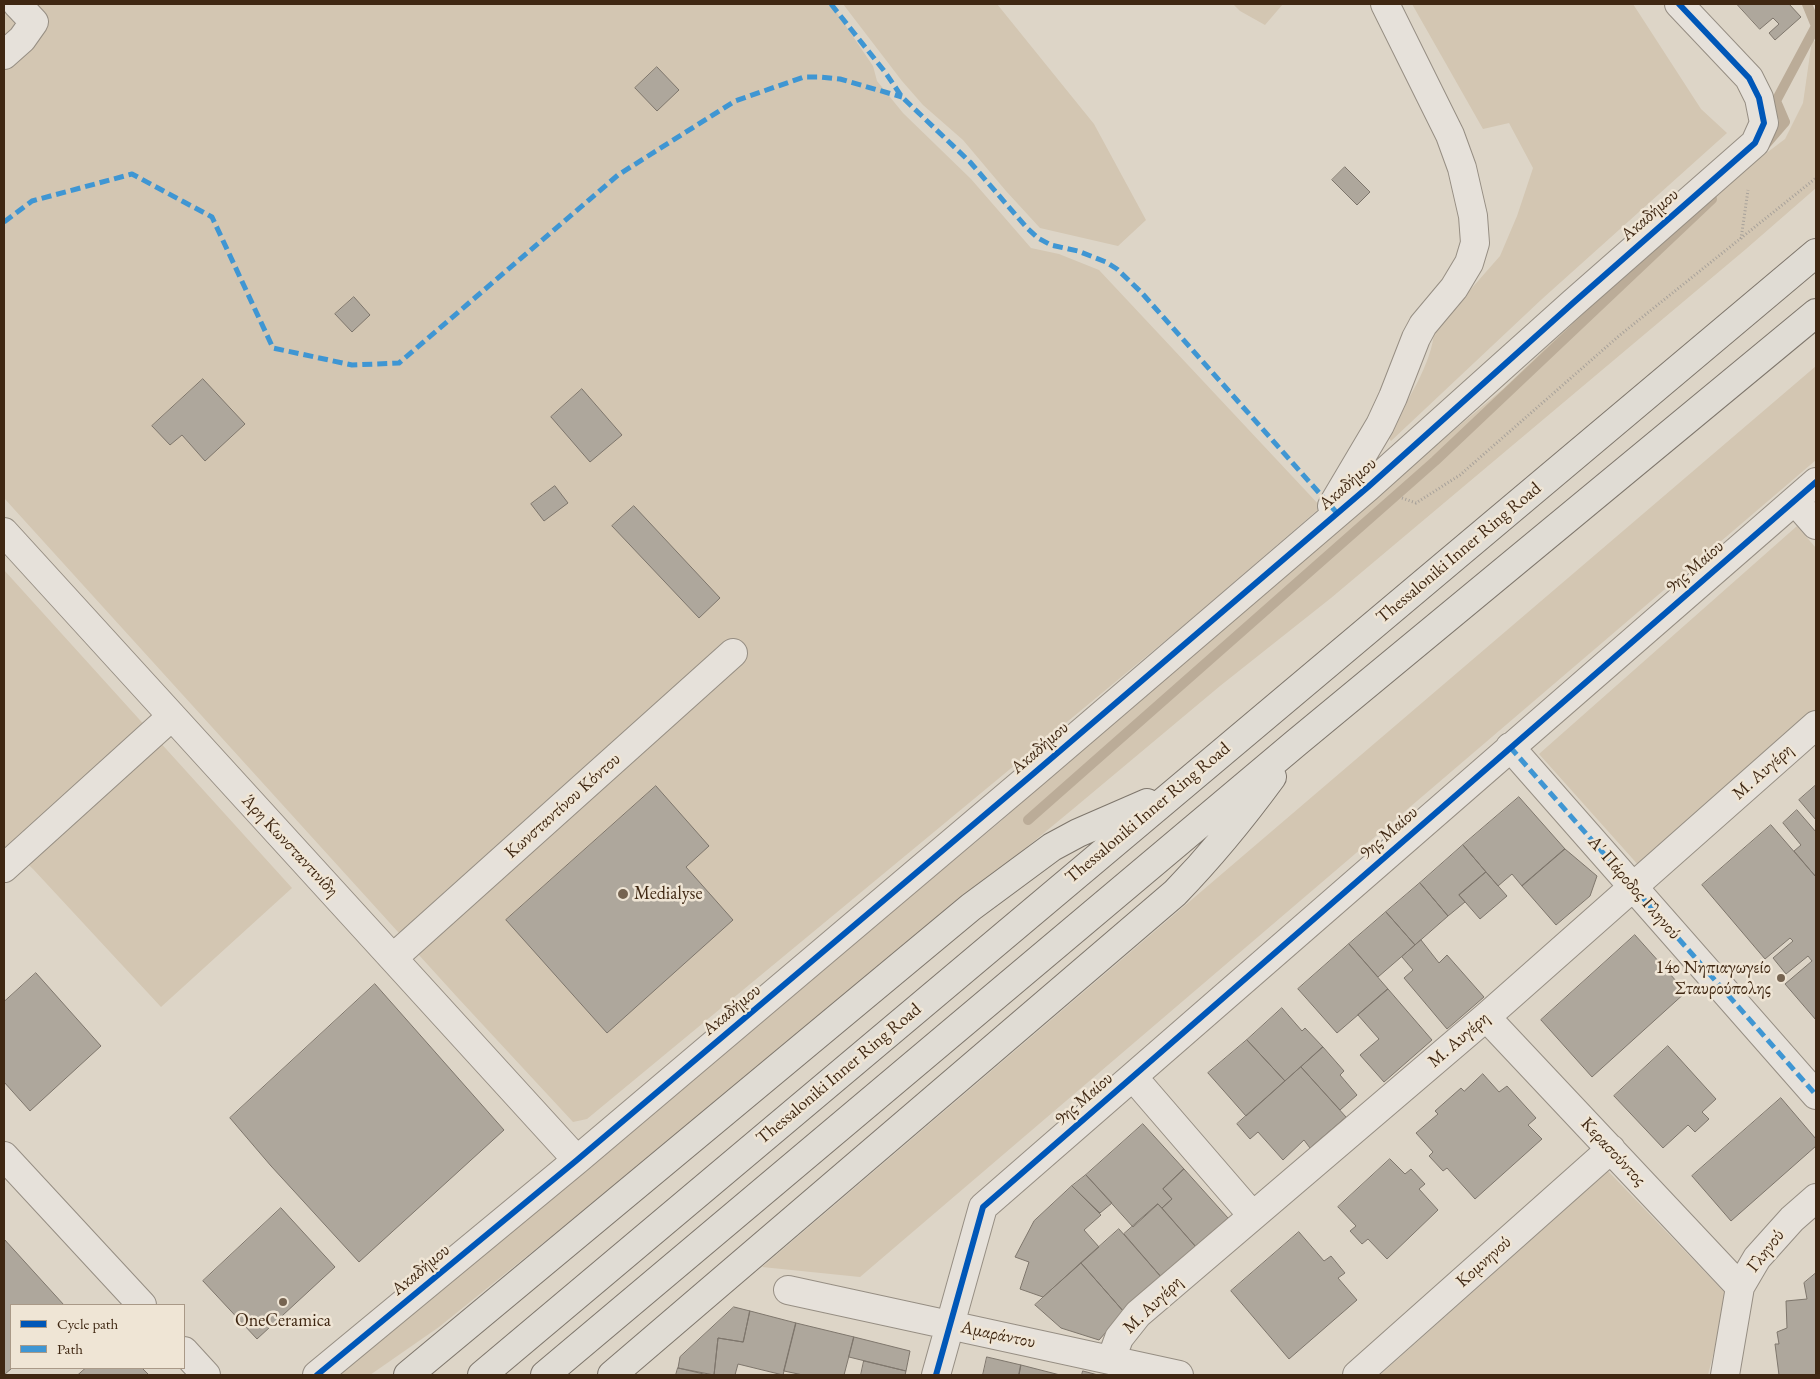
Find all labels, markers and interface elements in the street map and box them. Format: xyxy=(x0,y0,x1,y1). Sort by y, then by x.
street label: Ακαδήμου xyxy=(1617,184,1683,246)
street label: Ακαδήμου xyxy=(1315,453,1381,515)
street label: Thessaloniki Inner Ring Road xyxy=(1372,478,1546,628)
street label: 9ης Μαίου xyxy=(1661,536,1729,598)
street label: Ακαδήμου xyxy=(1007,717,1073,779)
street label: Thessaloniki Inner Ring Road xyxy=(1061,738,1235,888)
street label: Μ. Αυγέρη xyxy=(1728,739,1798,805)
street label: Κωνσταντίνου Κόντου xyxy=(501,749,625,863)
street label: Άρη Κωνσταντινίδη xyxy=(237,790,343,902)
street label: 9ης Μαίου xyxy=(1355,802,1423,864)
street label: Α' Πάροδος Γληνού xyxy=(1583,832,1685,944)
place label: Medialyse xyxy=(634,883,702,905)
marker: Medialyse xyxy=(616,887,630,901)
place label: 14ο Νηπιαγωγείο Σταυρούπολης xyxy=(1655,957,1771,1000)
marker: 14ο Νηπιαγωγείο Σταυρούπολης xyxy=(1775,972,1787,984)
street label: Ακαδήμου xyxy=(698,979,766,1041)
street label: Thessaloniki Inner Ring Road xyxy=(752,999,926,1149)
street label: Μ. Αυγέρη xyxy=(1424,1008,1494,1072)
street label: 9ης Μαίου xyxy=(1050,1068,1118,1130)
street label: Κερασούντος xyxy=(1576,1113,1650,1191)
street label: Γληνού xyxy=(1743,1225,1789,1277)
street label: Κομνηνού xyxy=(1452,1232,1516,1292)
street label: Ακαδήμου xyxy=(387,1239,455,1301)
street label: Μ. Αυγέρη xyxy=(1119,1272,1187,1338)
marker: OneCeramica xyxy=(277,1296,289,1308)
legend xyxy=(10,1304,185,1369)
place label: OneCeramica xyxy=(235,1310,331,1332)
text: Cycle path xyxy=(57,1314,118,1333)
street label: Αμαράντου xyxy=(959,1317,1037,1353)
text: Path xyxy=(57,1339,83,1358)

